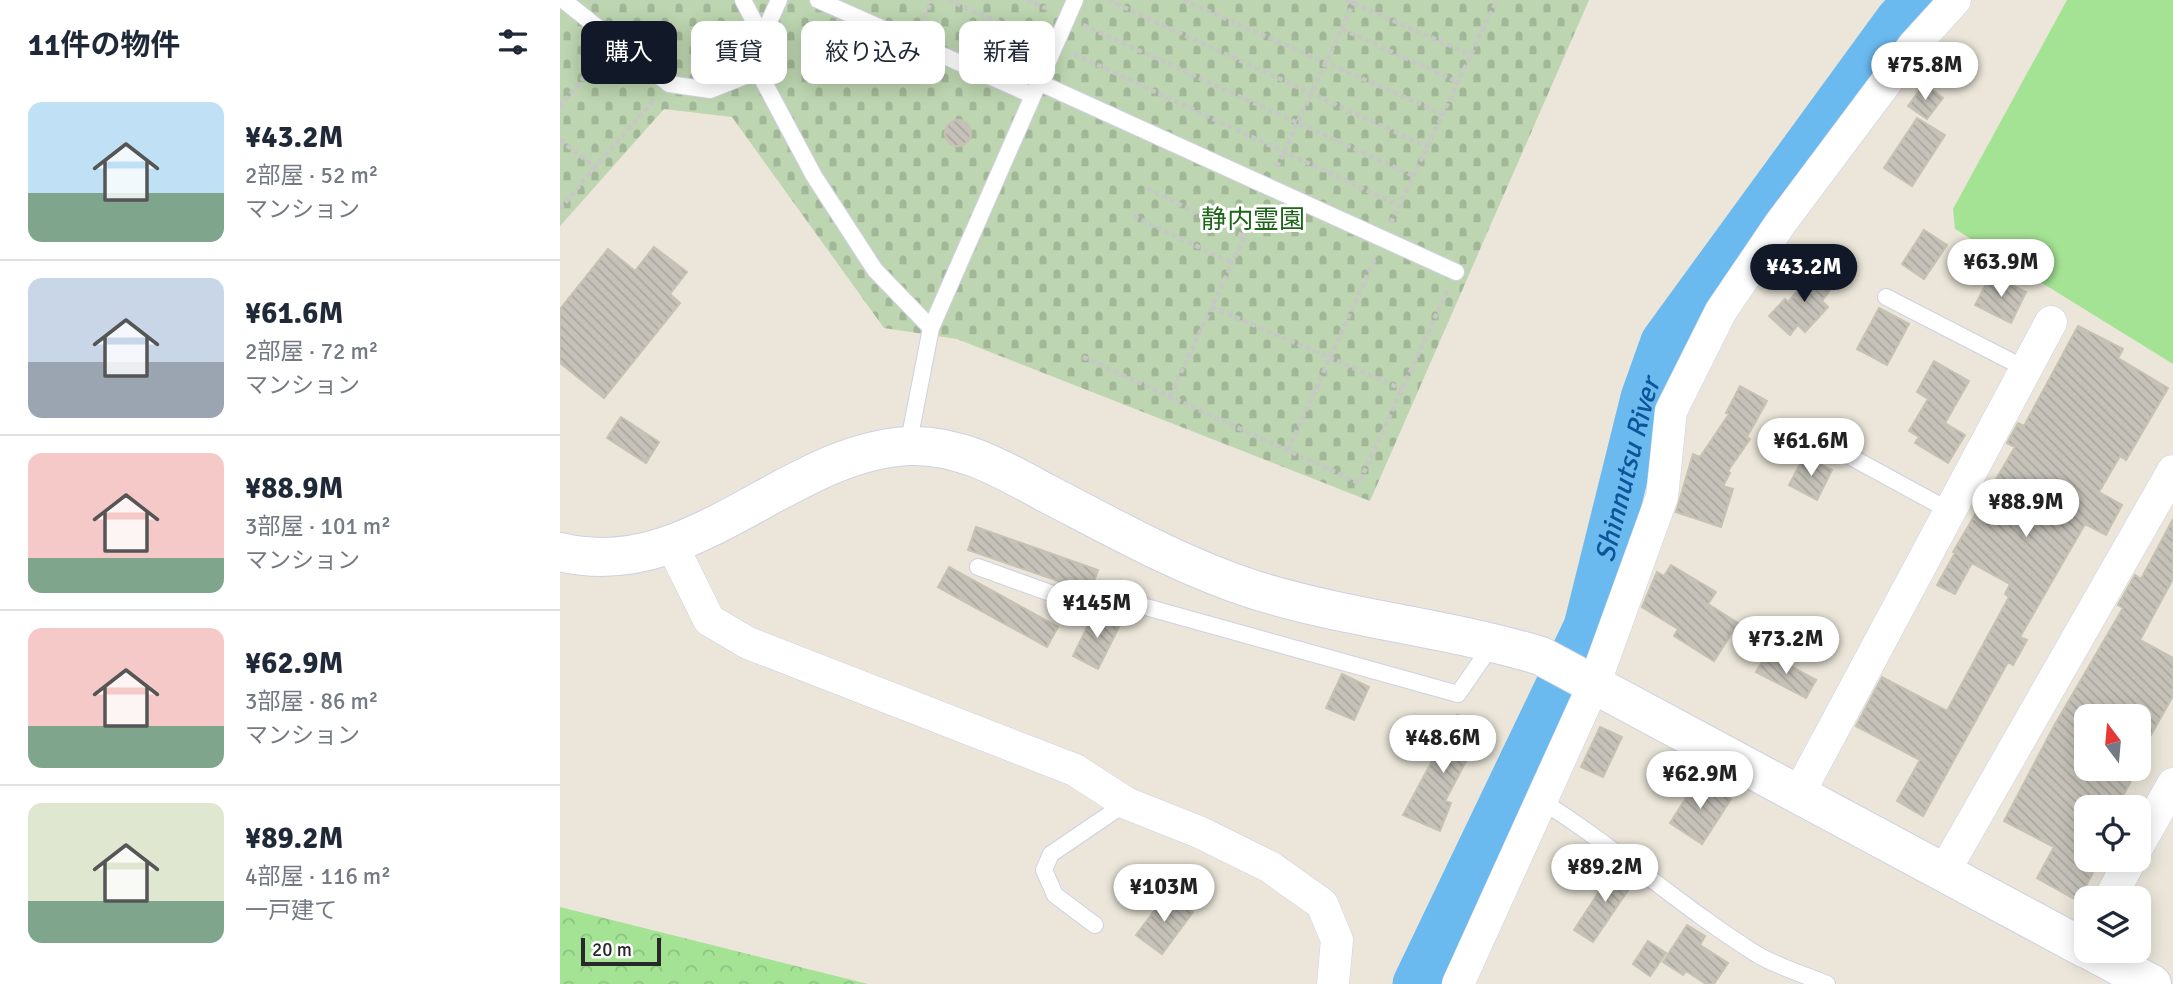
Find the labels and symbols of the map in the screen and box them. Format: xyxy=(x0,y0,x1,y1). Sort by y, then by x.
pin: ¥75.8M xyxy=(1868,42,1982,102)
park label: 静内霊園 xyxy=(1201,204,1305,236)
pin: ¥63.9M xyxy=(1944,240,2058,299)
pin: ¥43.2M xyxy=(1747,244,1861,304)
water label: Shinnutsu River xyxy=(1588,370,1669,566)
pin: ¥61.6M xyxy=(1754,419,1868,478)
pin: ¥88.9M xyxy=(1969,480,2083,539)
pin: ¥145M xyxy=(1048,580,1146,640)
pin: ¥73.2M xyxy=(1729,616,1843,676)
north arrow xyxy=(2074,704,2151,780)
pin: ¥48.6M xyxy=(1386,716,1500,775)
pin: ¥62.9M xyxy=(1643,752,1757,811)
pin: ¥89.2M xyxy=(1548,844,1662,904)
pin: ¥103M xyxy=(1115,864,1213,924)
scale bar xyxy=(581,935,662,967)

